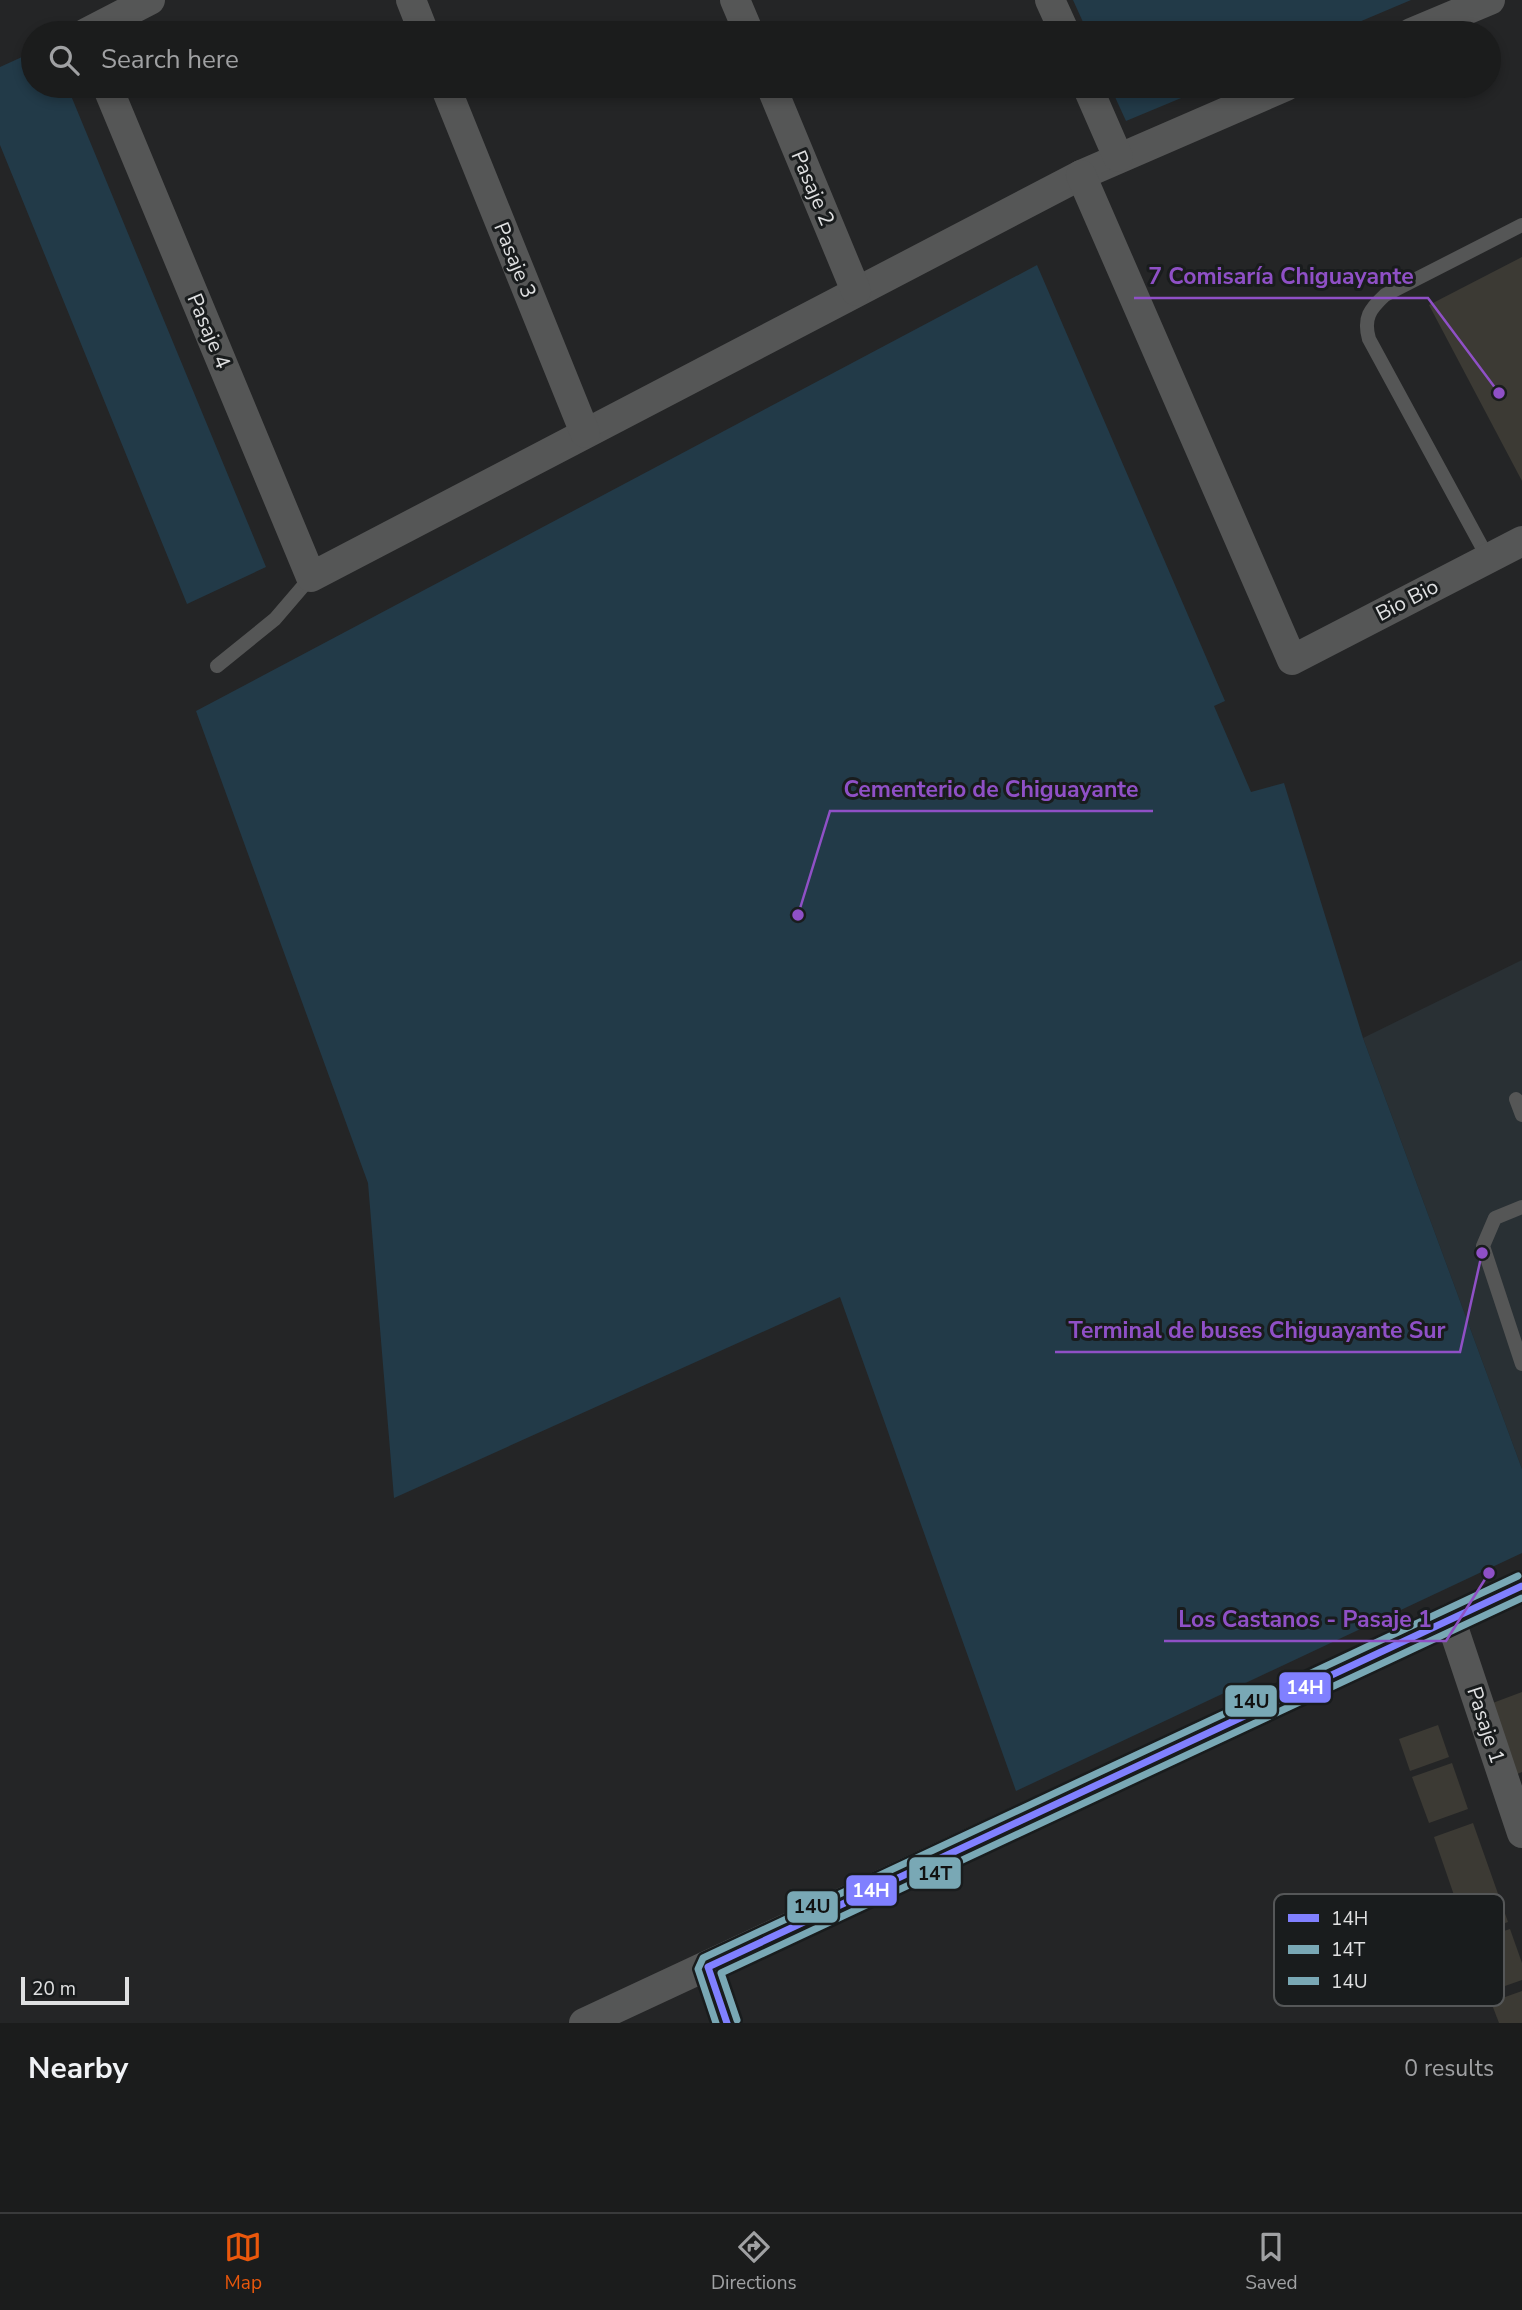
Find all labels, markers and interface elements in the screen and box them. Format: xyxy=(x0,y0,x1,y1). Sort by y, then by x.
search box xyxy=(21,21,1501,98)
icon: search xyxy=(45,41,83,79)
text: Search here xyxy=(101,42,239,77)
street label: Pasaje 2 xyxy=(785,146,841,230)
street label: Pasaje 3 xyxy=(487,218,543,302)
callout: 7 Comisaría Chiguayante xyxy=(1134,254,1428,298)
text: 7 Comisaría Chiguayante xyxy=(1148,261,1414,292)
street label: Pasaje 4 xyxy=(181,289,237,373)
street label: Bio Bio xyxy=(1371,572,1443,628)
callout: Cementerio de Chiguayante xyxy=(830,767,1153,811)
text: Cementerio de Chiguayante xyxy=(843,774,1139,805)
callout: Terminal de buses Chiguayante Sur xyxy=(1055,1308,1460,1352)
text: Terminal de buses Chiguayante Sur xyxy=(1068,1315,1446,1346)
callout: Los Castanos - Pasaje 1 xyxy=(1164,1597,1446,1641)
text: Los Castanos - Pasaje 1 xyxy=(1178,1604,1432,1635)
line badge: 14H xyxy=(1278,1671,1332,1704)
text: 14H xyxy=(1286,1675,1324,1701)
street label: Pasaje 1 xyxy=(1460,1683,1512,1767)
line badge: 14U xyxy=(1224,1684,1278,1718)
text: 14U xyxy=(1233,1689,1269,1715)
line badge: 14T xyxy=(908,1856,962,1890)
text: 14T xyxy=(918,1861,952,1887)
line badge: 14H xyxy=(845,1874,898,1907)
text: 14H xyxy=(852,1878,890,1904)
line badge: 14U xyxy=(786,1890,839,1924)
text: 14U xyxy=(794,1894,830,1920)
legend xyxy=(1274,1894,1504,2006)
text: 14H xyxy=(1331,1906,1368,1932)
text: 14T xyxy=(1331,1937,1366,1963)
text: 14U xyxy=(1331,1969,1368,1995)
scale bar xyxy=(21,1974,130,2006)
text: 20 m xyxy=(32,1976,76,2002)
text: Nearby xyxy=(28,2048,128,2089)
text: 0 results xyxy=(1404,2053,1494,2084)
tab: Map xyxy=(224,2228,262,2296)
tab: Directions xyxy=(711,2228,797,2296)
tab: Saved xyxy=(1245,2228,1298,2296)

